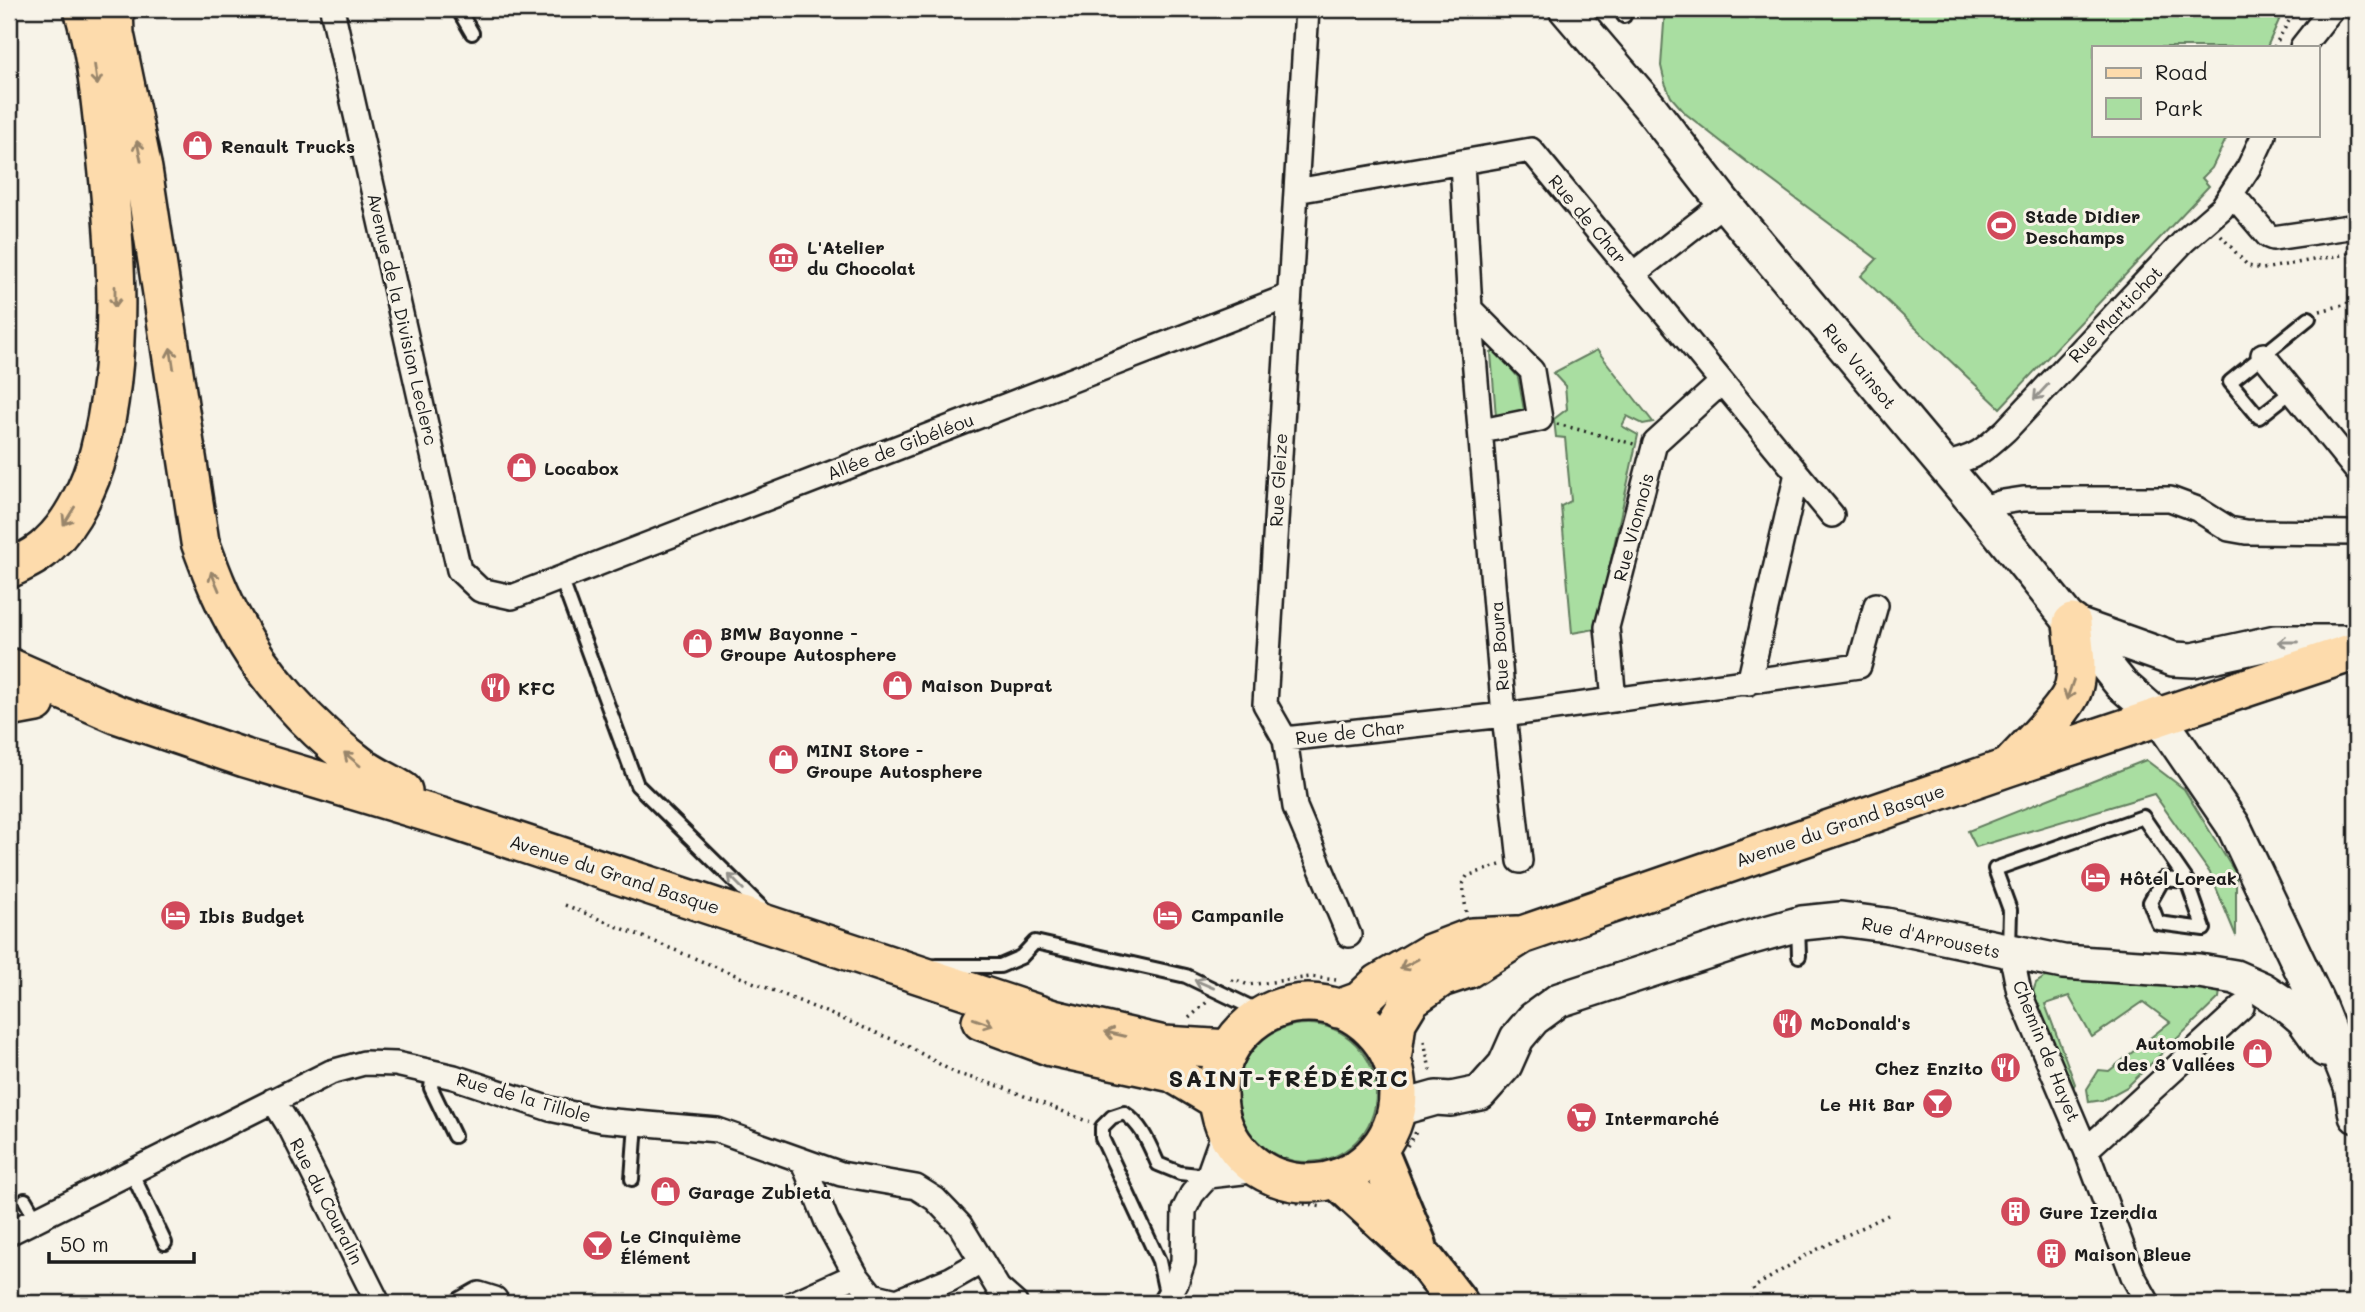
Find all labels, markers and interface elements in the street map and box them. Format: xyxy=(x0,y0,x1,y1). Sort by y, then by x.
legend xyxy=(2092,46,2320,136)
text: Road xyxy=(2155,58,2207,85)
one-way arrow xyxy=(90,64,103,86)
text: Park xyxy=(2155,94,2203,121)
shop icon: Renault Trucks xyxy=(181,129,215,163)
place label: Renault Trucks xyxy=(221,134,355,158)
one-way arrow xyxy=(132,140,146,163)
street label: Rue de Char xyxy=(1543,169,1633,269)
street label: Avenue de la Division Leclerc xyxy=(362,191,444,447)
place label: Stade Didier Deschamps xyxy=(2025,204,2141,249)
sports icon: Stade Didier Deschamps xyxy=(1985,209,2019,243)
place label: L'Atelier du Chocolat xyxy=(807,235,916,280)
museum icon: L'Atelier du Chocolat xyxy=(767,240,801,274)
street label: Rue Martichot xyxy=(2063,260,2167,368)
one-way arrow xyxy=(108,285,122,308)
street label: Rue Vainsot xyxy=(1818,318,1902,414)
one-way arrow xyxy=(165,347,178,370)
one-way arrow xyxy=(2033,383,2049,401)
street label: Allée de Gibéléou xyxy=(823,407,977,485)
street label: Rue Gleize xyxy=(1264,432,1292,528)
shop icon: Locabox xyxy=(504,451,538,485)
place label: Locabox xyxy=(544,456,619,480)
street label: Rue Vionnois xyxy=(1607,470,1659,584)
one-way arrow xyxy=(62,506,76,526)
one-way arrow xyxy=(208,571,221,592)
street label: Rue Boura xyxy=(1484,600,1514,692)
place label: BMW Bayonne - Groupe Autosphere xyxy=(720,621,897,666)
shop icon: BMW Bayonne - Groupe Autosphere xyxy=(680,626,714,660)
one-way arrow xyxy=(2277,635,2300,649)
shop icon: Maison Duprat xyxy=(881,668,915,702)
restaurant icon: KFC xyxy=(478,671,512,705)
place label: Maison Duprat xyxy=(921,673,1053,697)
place label: KFC xyxy=(518,676,555,700)
one-way arrow xyxy=(2063,679,2075,700)
street label: Rue de Char xyxy=(1294,714,1406,750)
place label: MINI Store - Groupe Autosphere xyxy=(806,738,983,783)
shop icon: MINI Store - Groupe Autosphere xyxy=(766,743,800,777)
one-way arrow xyxy=(344,751,362,767)
street label: Avenue du Grand Basque xyxy=(1732,778,1948,872)
street label: Avenue du Grand Basque xyxy=(507,829,723,919)
hotel icon: Hôtel Loreak xyxy=(2079,861,2113,895)
place label: Hôtel Loreak xyxy=(2119,866,2237,890)
one-way arrow xyxy=(727,874,744,891)
hotel icon: Campanile xyxy=(1151,898,1185,932)
hotel icon: Ibis Budget xyxy=(159,899,193,933)
place label: Campanile xyxy=(1191,903,1284,927)
place label: Ibis Budget xyxy=(199,904,305,928)
street label: Rue d'Arrousets xyxy=(1859,911,2003,963)
one-way arrow xyxy=(1400,957,1420,971)
one-way arrow xyxy=(1193,977,1215,990)
street label: Chemin de Hayet xyxy=(2008,977,2086,1125)
restaurant icon: McDonald's xyxy=(1770,1006,1804,1040)
place label: McDonald's xyxy=(1810,1011,1911,1035)
one-way arrow xyxy=(971,1017,993,1029)
one-way arrow xyxy=(1104,1027,1127,1040)
place label: Automobile des 3 Vallées xyxy=(2117,1031,2235,1076)
shop icon: Automobile des 3 Vallées xyxy=(2241,1036,2275,1070)
restaurant icon: Chez Enzito xyxy=(1989,1051,2023,1085)
place label: Chez Enzito xyxy=(1875,1056,1983,1080)
district label: SAINT-FRÉDÉRIC xyxy=(1168,1062,1410,1093)
street label: Rue de la Tillole xyxy=(454,1066,594,1128)
bar icon: Le Hit Bar xyxy=(1921,1087,1955,1121)
place label: Le Hit Bar xyxy=(1820,1092,1915,1116)
supermarket icon: Intermarché xyxy=(1565,1101,1599,1135)
place label: Intermarché xyxy=(1605,1106,1720,1130)
street label: Rue du Couralin xyxy=(285,1134,369,1268)
shop icon: Garage Zubieta xyxy=(648,1175,682,1209)
place label: Garage Zubieta xyxy=(688,1180,832,1204)
building icon: Gure Izerdia xyxy=(1999,1195,2033,1229)
place label: Gure Izerdia xyxy=(2039,1200,2158,1224)
scale bar xyxy=(49,1221,194,1265)
place label: Le Cinquième Élément xyxy=(620,1224,741,1269)
bar icon: Le Cinquième Élément xyxy=(580,1229,614,1263)
text: 50 m xyxy=(60,1230,109,1257)
building icon: Maison Bleue xyxy=(2034,1237,2068,1271)
place label: Maison Bleue xyxy=(2074,1242,2192,1266)

